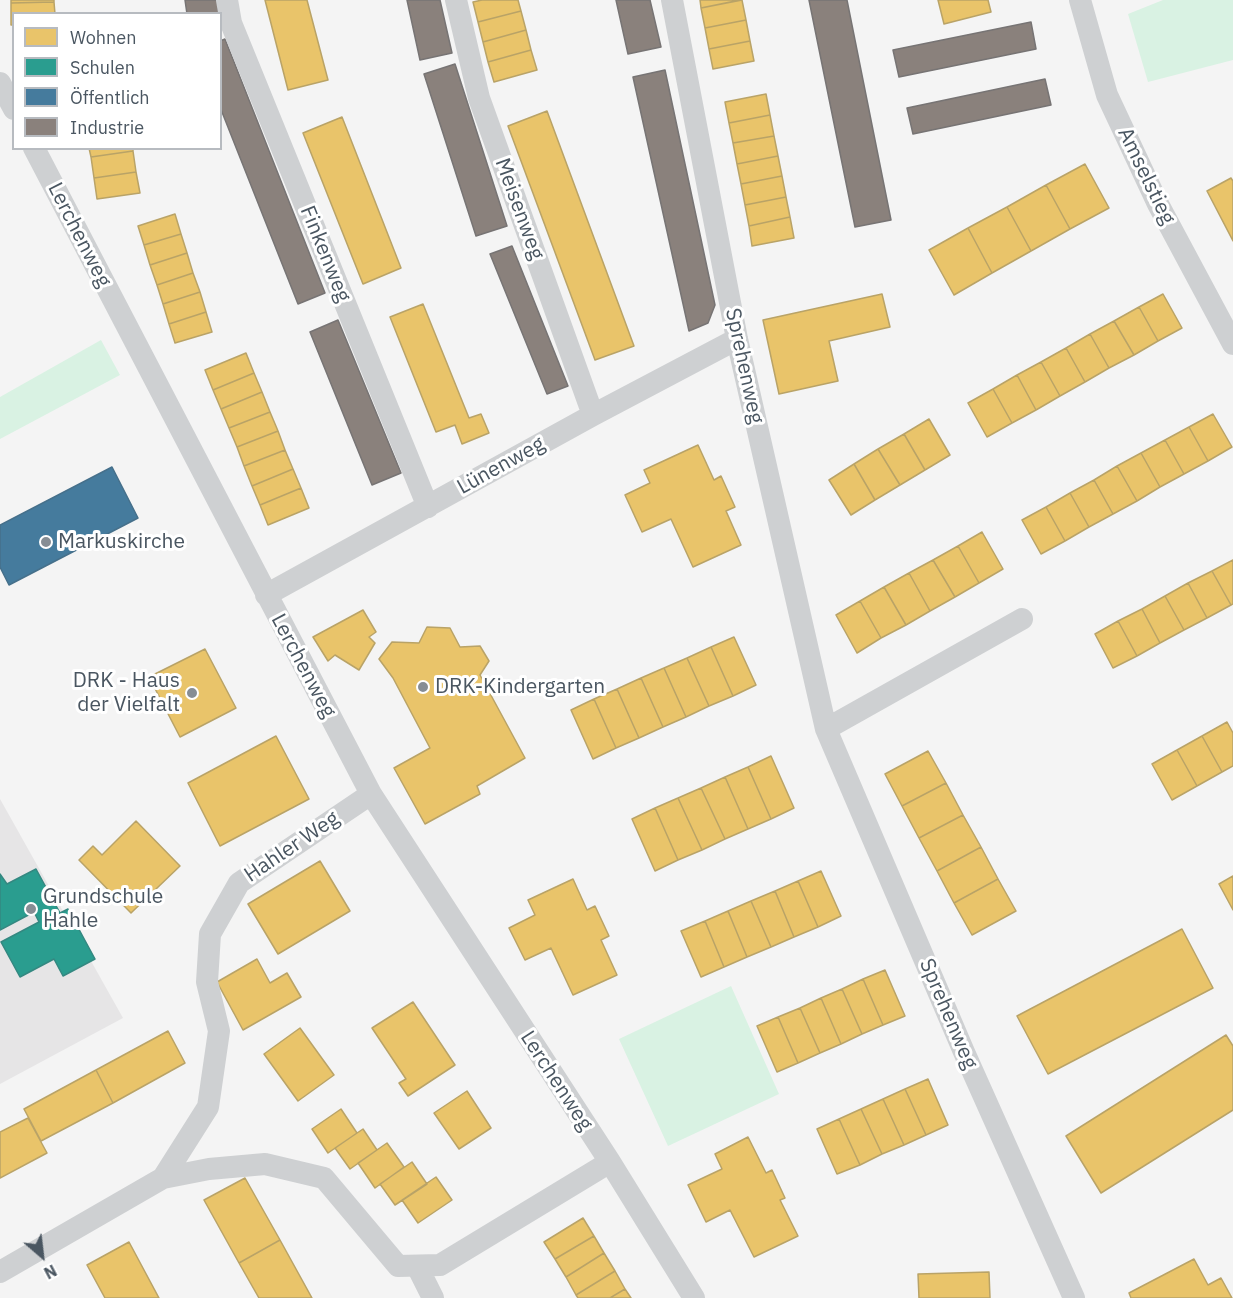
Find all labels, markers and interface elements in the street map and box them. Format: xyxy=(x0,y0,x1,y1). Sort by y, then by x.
legend xyxy=(12,12,222,150)
text: Wohnen xyxy=(70,26,136,49)
text: Schulen xyxy=(70,56,135,79)
text: Öffentlich xyxy=(70,86,149,109)
text: Industrie xyxy=(70,116,144,139)
street label: Amselstieg xyxy=(1112,123,1180,229)
street label: Meisenweg xyxy=(489,155,549,263)
street label: Lerchenweg xyxy=(42,179,116,291)
street label: Finkenweg xyxy=(294,202,356,306)
street label: Sprehenweg xyxy=(719,306,769,426)
street label: Lünenweg xyxy=(453,432,549,500)
place label: Markuskirche xyxy=(58,529,185,555)
marker: Markuskirche xyxy=(39,535,53,549)
street label: Lerchenweg xyxy=(265,610,341,722)
place label: DRK - Haus der Vielfalt xyxy=(73,668,180,718)
place label: DRK-Kindergarten xyxy=(435,674,605,700)
marker: DRK-Kindergarten xyxy=(416,680,430,694)
marker: DRK - Haus der Vielfalt xyxy=(185,686,199,700)
street label: Hahler Weg xyxy=(240,806,344,888)
place label: Grundschule Hahle xyxy=(43,884,163,934)
marker: Grundschule Hahle xyxy=(24,902,38,916)
street label: Sprehenweg xyxy=(913,955,983,1073)
street label: Lerchenweg xyxy=(514,1026,598,1136)
north arrow xyxy=(12,1226,72,1286)
text: N xyxy=(41,1260,60,1283)

